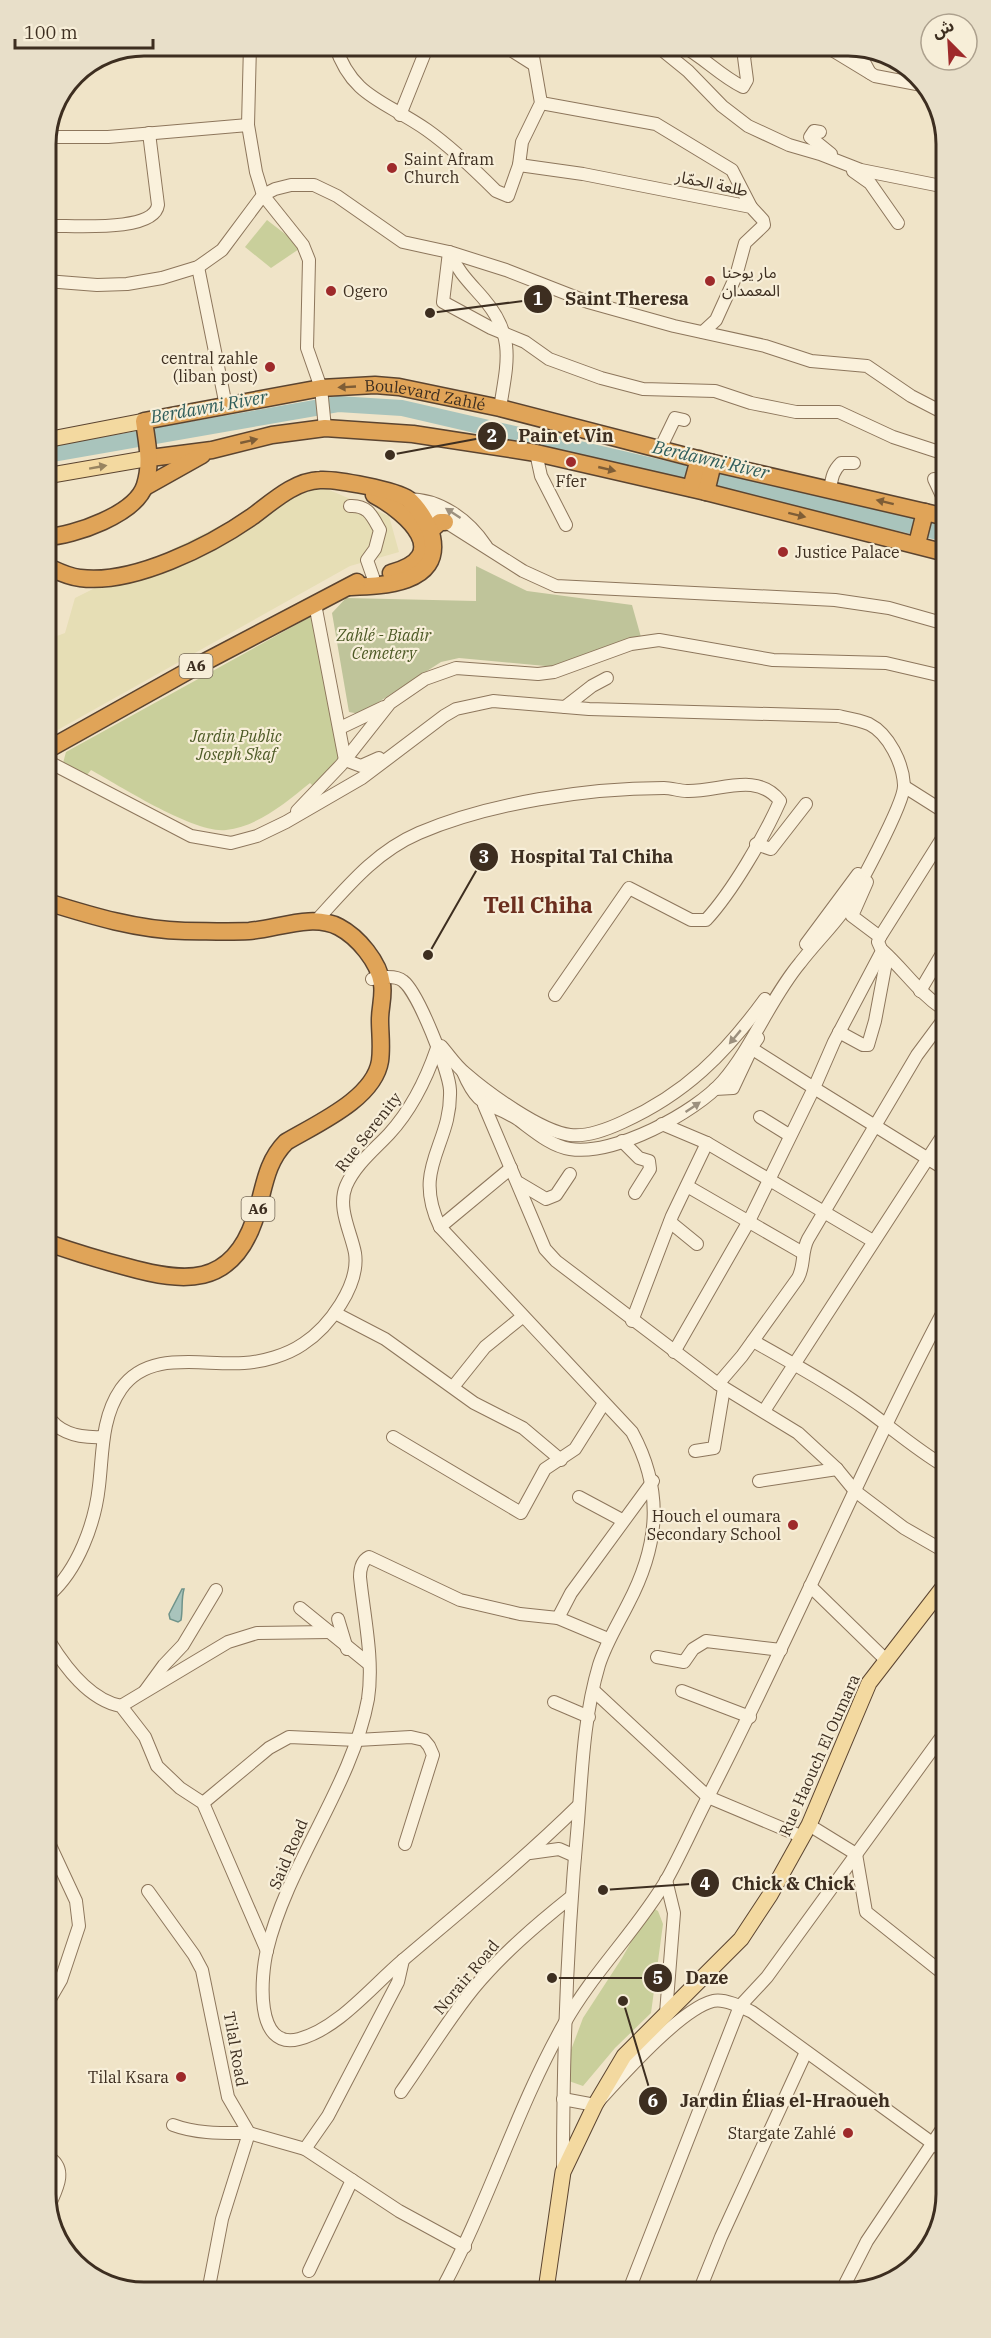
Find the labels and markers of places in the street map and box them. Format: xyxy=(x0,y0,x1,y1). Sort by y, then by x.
place label: Saint Afram Church xyxy=(404,149,494,187)
marker: Saint Afram Church xyxy=(385,161,399,175)
place label: مار يوحنا المعمدان xyxy=(722,262,780,300)
marker: مار يوحنا المعمدان xyxy=(703,274,717,288)
place label: Ogero xyxy=(343,281,388,301)
callout: Saint Theresa xyxy=(523,281,701,317)
marker: Ogero xyxy=(324,284,338,298)
place label: central zahle (liban post) xyxy=(161,348,258,386)
marker: central zahle (liban post) xyxy=(263,360,277,374)
callout: Pain et Vin xyxy=(477,418,626,454)
marker: Ffer xyxy=(564,455,578,469)
place label: Ffer xyxy=(556,471,586,491)
place label: Justice Palace xyxy=(795,542,900,562)
marker: Justice Palace xyxy=(776,545,790,559)
callout: Hospital Tal Chiha xyxy=(469,839,685,875)
place label: Houch el oumara Secondary School xyxy=(647,1506,781,1544)
marker: Houch el oumara Secondary School xyxy=(786,1518,800,1532)
callout: Chick & Chick xyxy=(690,1865,867,1901)
callout: Daze xyxy=(643,1960,740,1996)
place label: Tilal Ksara xyxy=(88,2067,169,2087)
marker: Tilal Ksara xyxy=(174,2070,188,2084)
callout: Jardin Élias el-Hraoueh xyxy=(638,2083,902,2119)
place label: Stargate Zahlé xyxy=(728,2123,836,2143)
marker: Stargate Zahlé xyxy=(841,2126,855,2140)

